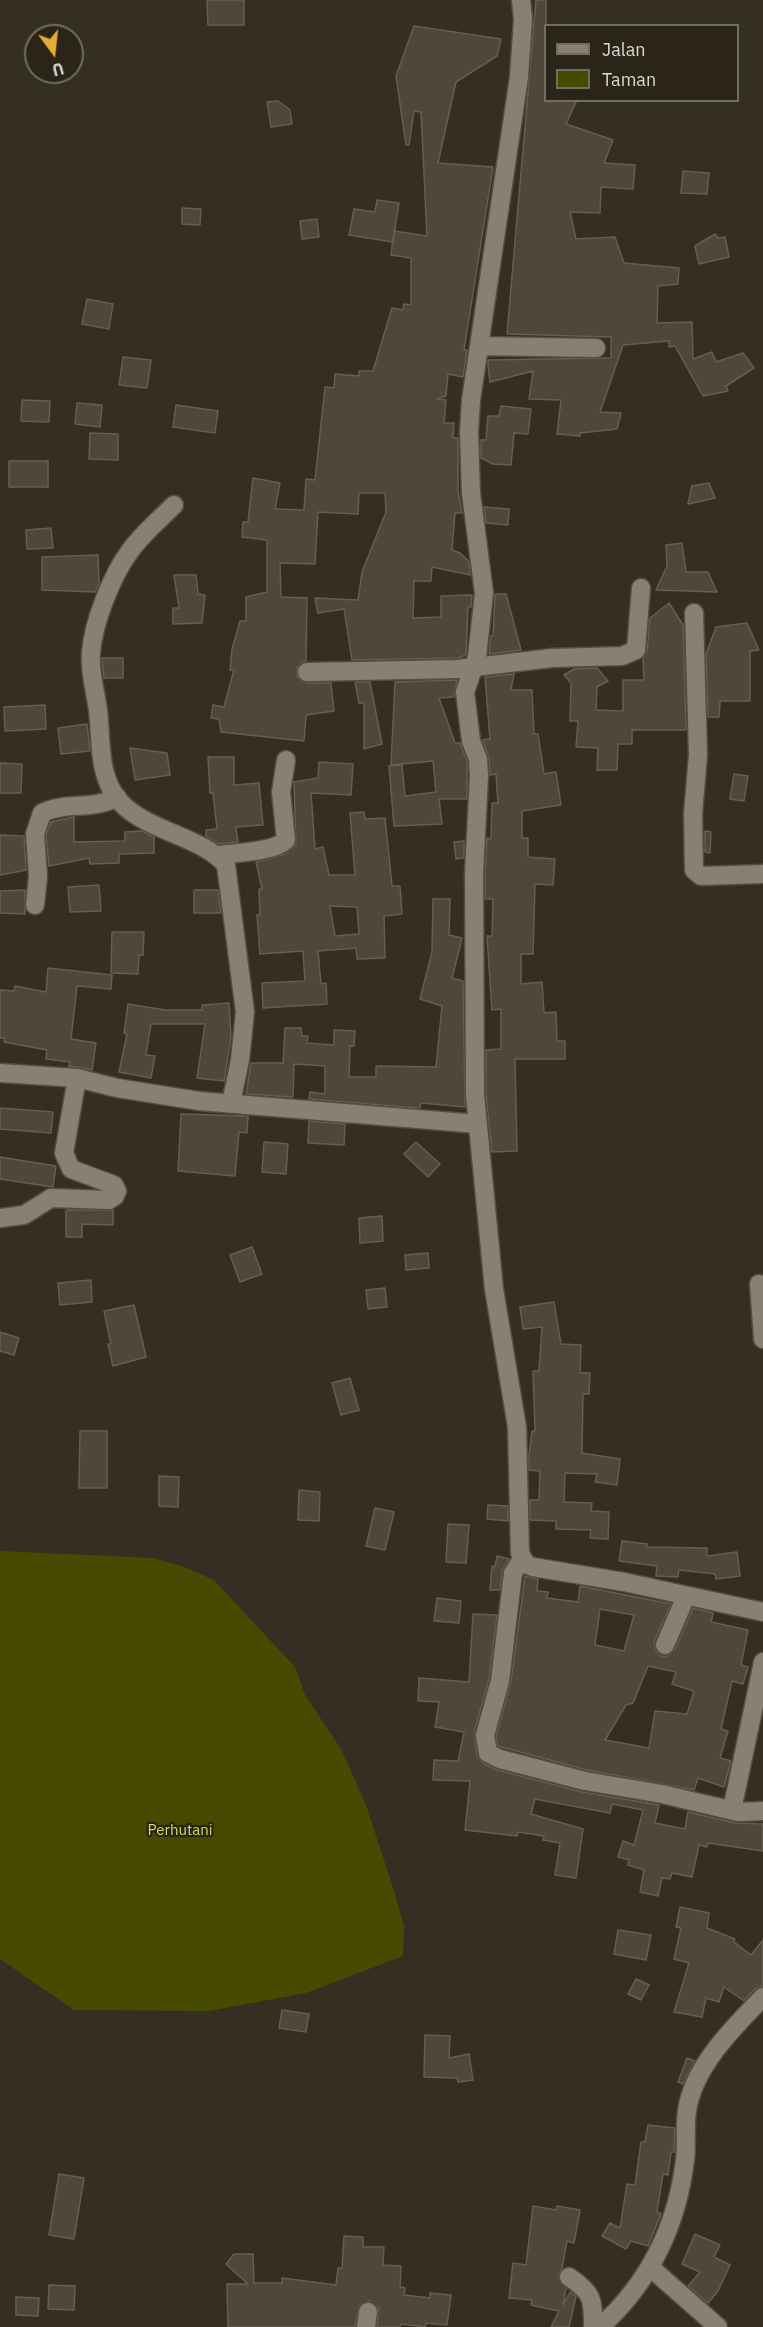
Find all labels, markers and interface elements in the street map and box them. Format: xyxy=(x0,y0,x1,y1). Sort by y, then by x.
north arrow xyxy=(24,24,84,84)
legend xyxy=(544,24,739,102)
text: Jalan xyxy=(602,38,646,61)
text: U xyxy=(50,58,66,81)
text: Taman xyxy=(602,68,656,91)
park label: Perhutani xyxy=(147,1822,213,1840)

